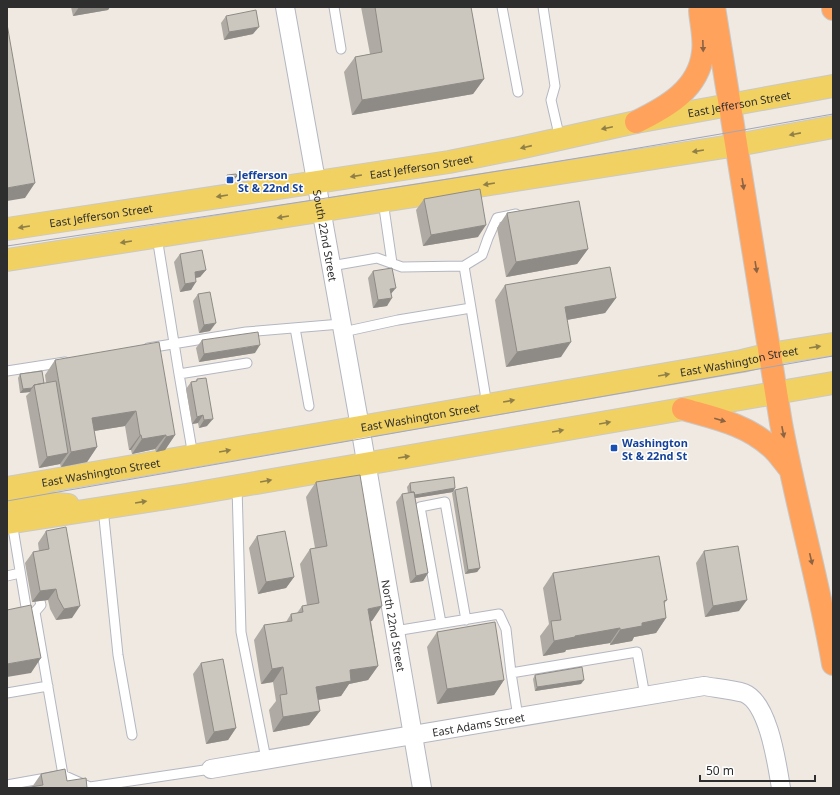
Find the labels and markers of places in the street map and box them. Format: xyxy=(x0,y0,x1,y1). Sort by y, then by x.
place label: Jefferson St & 22nd St xyxy=(237,167,303,195)
marker: Jefferson St & 22nd St xyxy=(225,175,235,185)
place label: Washington St & 22nd St xyxy=(622,435,688,463)
marker: Washington St & 22nd St xyxy=(609,443,619,453)

